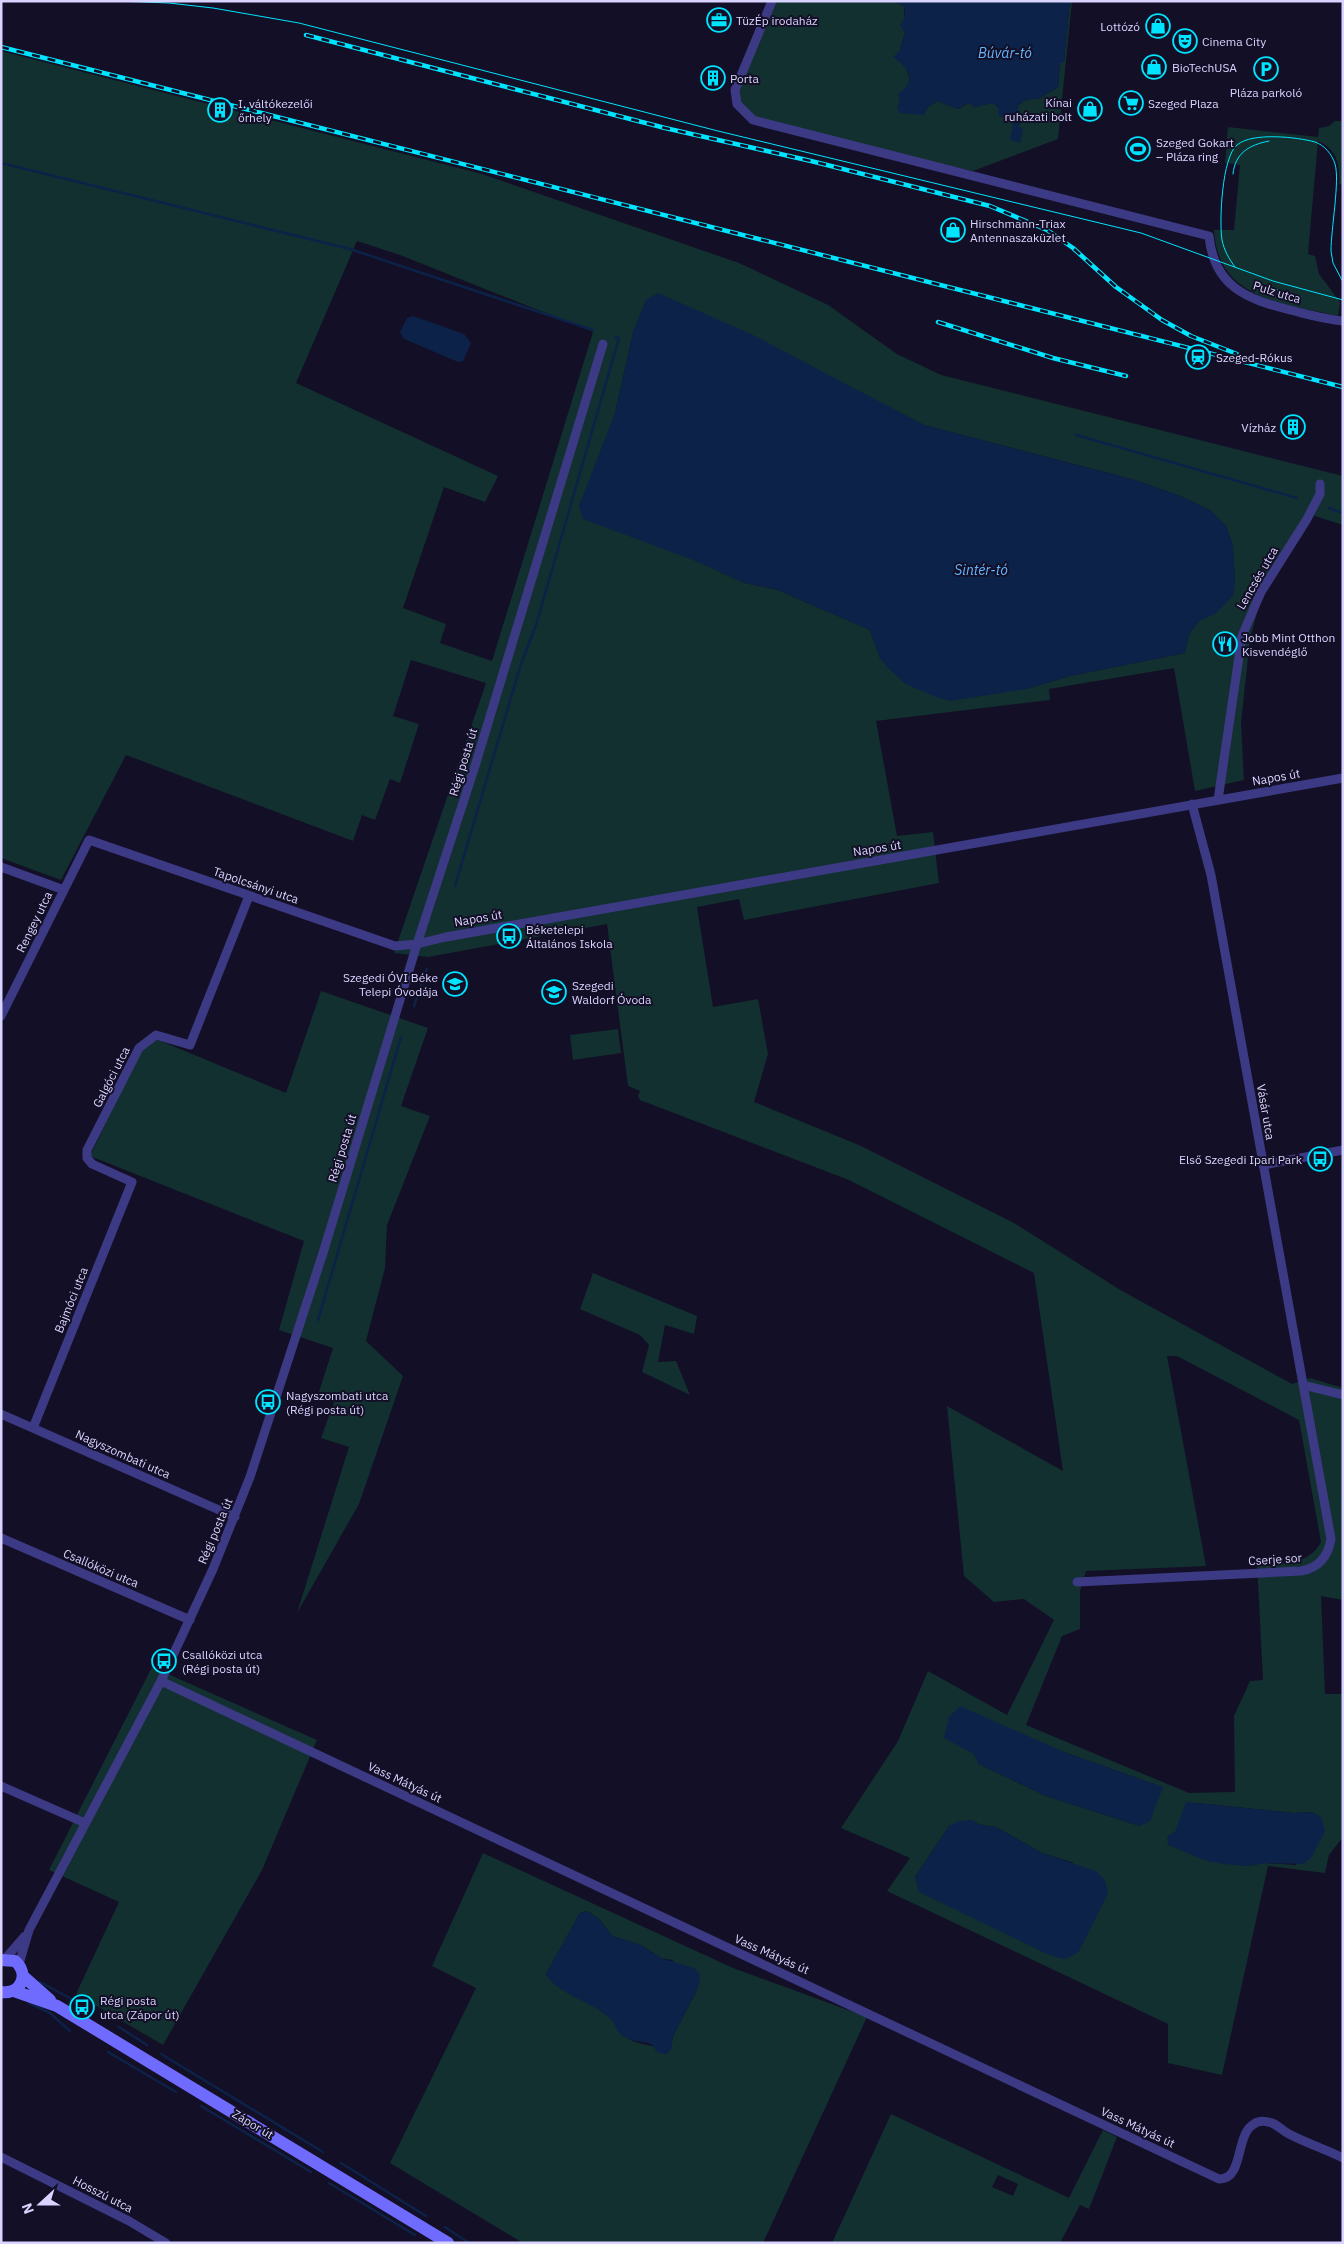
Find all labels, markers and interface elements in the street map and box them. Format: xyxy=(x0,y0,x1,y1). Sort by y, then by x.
office icon: TüzÉp irodaház xyxy=(706,7,732,33)
place label: TüzÉp irodaház xyxy=(736,13,818,28)
shop icon: Lottózó xyxy=(1145,13,1171,39)
place label: Lottózó xyxy=(1100,19,1140,34)
theatre icon: Cinema City xyxy=(1172,28,1198,54)
place label: Cinema City xyxy=(1202,34,1266,49)
water label: Búvár-tó xyxy=(978,44,1032,62)
shop icon: BioTechUSA xyxy=(1141,54,1167,80)
parking icon: Pláza parkoló xyxy=(1253,56,1279,82)
place label: BioTechUSA xyxy=(1172,60,1237,75)
building icon: Porta xyxy=(700,65,726,91)
place label: Porta xyxy=(730,71,759,86)
place label: Pláza parkoló xyxy=(1230,85,1302,100)
supermarket icon: Szeged Plaza xyxy=(1118,90,1144,116)
place label: Kínai ruházati bolt xyxy=(1004,95,1072,124)
place label: I. váltókezelői őrhely xyxy=(238,96,313,125)
shop icon: Kínai ruházati bolt xyxy=(1077,96,1103,122)
place label: Szeged Plaza xyxy=(1148,96,1219,111)
building icon: I. váltókezelői őrhely xyxy=(207,97,233,123)
place label: Szeged Gokart – Pláza ring xyxy=(1156,135,1234,164)
sports icon: Szeged Gokart – Pláza ring xyxy=(1125,136,1151,162)
place label: Hirschmann-Triax Antennaszaküzlet xyxy=(970,216,1066,245)
shop icon: Hirschmann-Triax Antennaszaküzlet xyxy=(940,217,966,243)
street label: Pulz utca xyxy=(1251,278,1303,307)
station icon: Szeged-Rókus xyxy=(1185,344,1211,370)
place label: Szeged-Rókus xyxy=(1216,350,1293,365)
building icon: Vízház xyxy=(1280,414,1306,440)
place label: Vízház xyxy=(1241,420,1276,435)
street label: Lencsés utca xyxy=(1233,543,1281,612)
water label: Sintér-tó xyxy=(954,561,1008,579)
place label: Jobb Mint Otthon Kisvendéglő xyxy=(1242,630,1335,659)
restaurant icon: Jobb Mint Otthon Kisvendéglő xyxy=(1212,631,1238,657)
street label: Régi posta út xyxy=(446,726,480,798)
street label: Napos út xyxy=(1251,765,1301,789)
street label: Napos út xyxy=(852,837,902,859)
street label: Tapolcsányi utca xyxy=(211,863,301,907)
street label: Rengey utca xyxy=(13,889,55,955)
street label: Napos út xyxy=(453,906,503,930)
place label: Béketelepi Általános Iskola xyxy=(526,922,613,951)
bus stop icon: Béketelepi Általános Iskola xyxy=(496,923,522,949)
place label: Szegedi ÓVI Béke Telepi Óvodája xyxy=(343,970,439,999)
school or university icon: Szegedi ÓVI Béke Telepi Óvodája xyxy=(442,971,468,997)
place label: Szegedi Waldorf Óvoda xyxy=(572,978,652,1007)
school or university icon: Szegedi Waldorf Óvoda xyxy=(541,979,567,1005)
street label: Galgóci utca xyxy=(89,1044,133,1110)
street label: Vásár utca xyxy=(1254,1083,1278,1142)
street label: Régi posta út xyxy=(325,1112,359,1184)
bus stop icon: Első Szegedi Ipari Park xyxy=(1307,1146,1333,1172)
place label: Első Szegedi Ipari Park xyxy=(1179,1152,1303,1167)
street label: Bajmóci utca xyxy=(51,1264,91,1335)
place label: Nagyszombati utca (Régi posta út) xyxy=(286,1388,389,1417)
bus stop icon: Nagyszombati utca (Régi posta út) xyxy=(255,1389,281,1415)
street label: Nagyszombati utca xyxy=(73,1426,173,1482)
street label: Régi posta út xyxy=(194,1496,236,1566)
street label: Csallóközi utca xyxy=(61,1545,142,1591)
street label: Cserje sor xyxy=(1248,1550,1303,1568)
place label: Csallóközi utca (Régi posta út) xyxy=(182,1647,263,1676)
bus stop icon: Csallóközi utca (Régi posta út) xyxy=(151,1648,177,1674)
street label: Vass Mátyás út xyxy=(366,1758,444,1806)
street label: Vass Mátyás út xyxy=(732,1931,812,1977)
place label: Régi posta utca (Zápor út) xyxy=(100,1993,180,2022)
bus stop icon: Régi posta utca (Zápor út) xyxy=(69,1994,95,2020)
street label: Vass Mátyás út xyxy=(1099,2103,1177,2151)
street label: Zápor út xyxy=(230,2106,276,2142)
street label: Hosszú utca xyxy=(70,2172,136,2216)
north arrow xyxy=(15,2179,65,2229)
text: N xyxy=(18,2201,38,2217)

